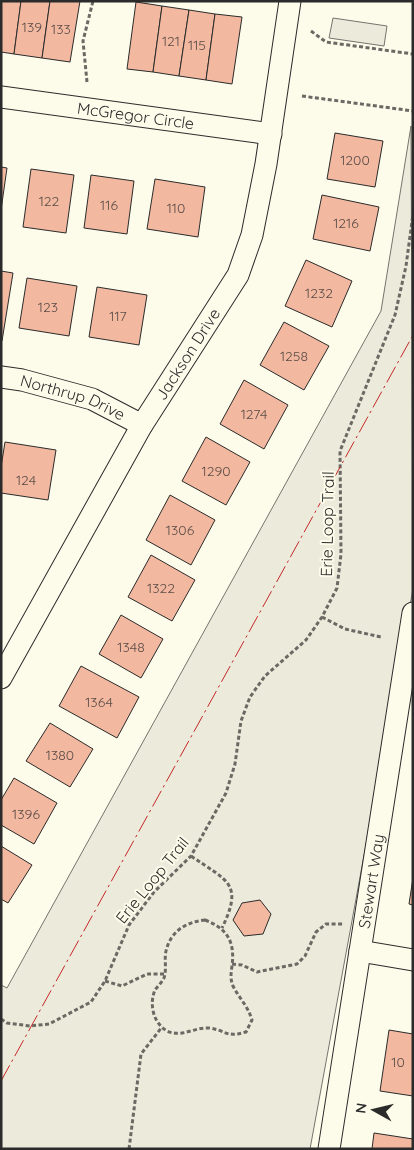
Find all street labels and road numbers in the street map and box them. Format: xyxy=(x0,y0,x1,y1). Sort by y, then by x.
street label: McGregor Circle xyxy=(76,98,196,133)
street label: Jackson Drive xyxy=(151,304,224,404)
street label: Northrup Drive xyxy=(18,370,129,425)
street label: Erie Loop Trail xyxy=(316,471,338,577)
street label: Erie Loop Trail xyxy=(111,833,193,927)
street label: Stewart Way xyxy=(354,833,388,930)

